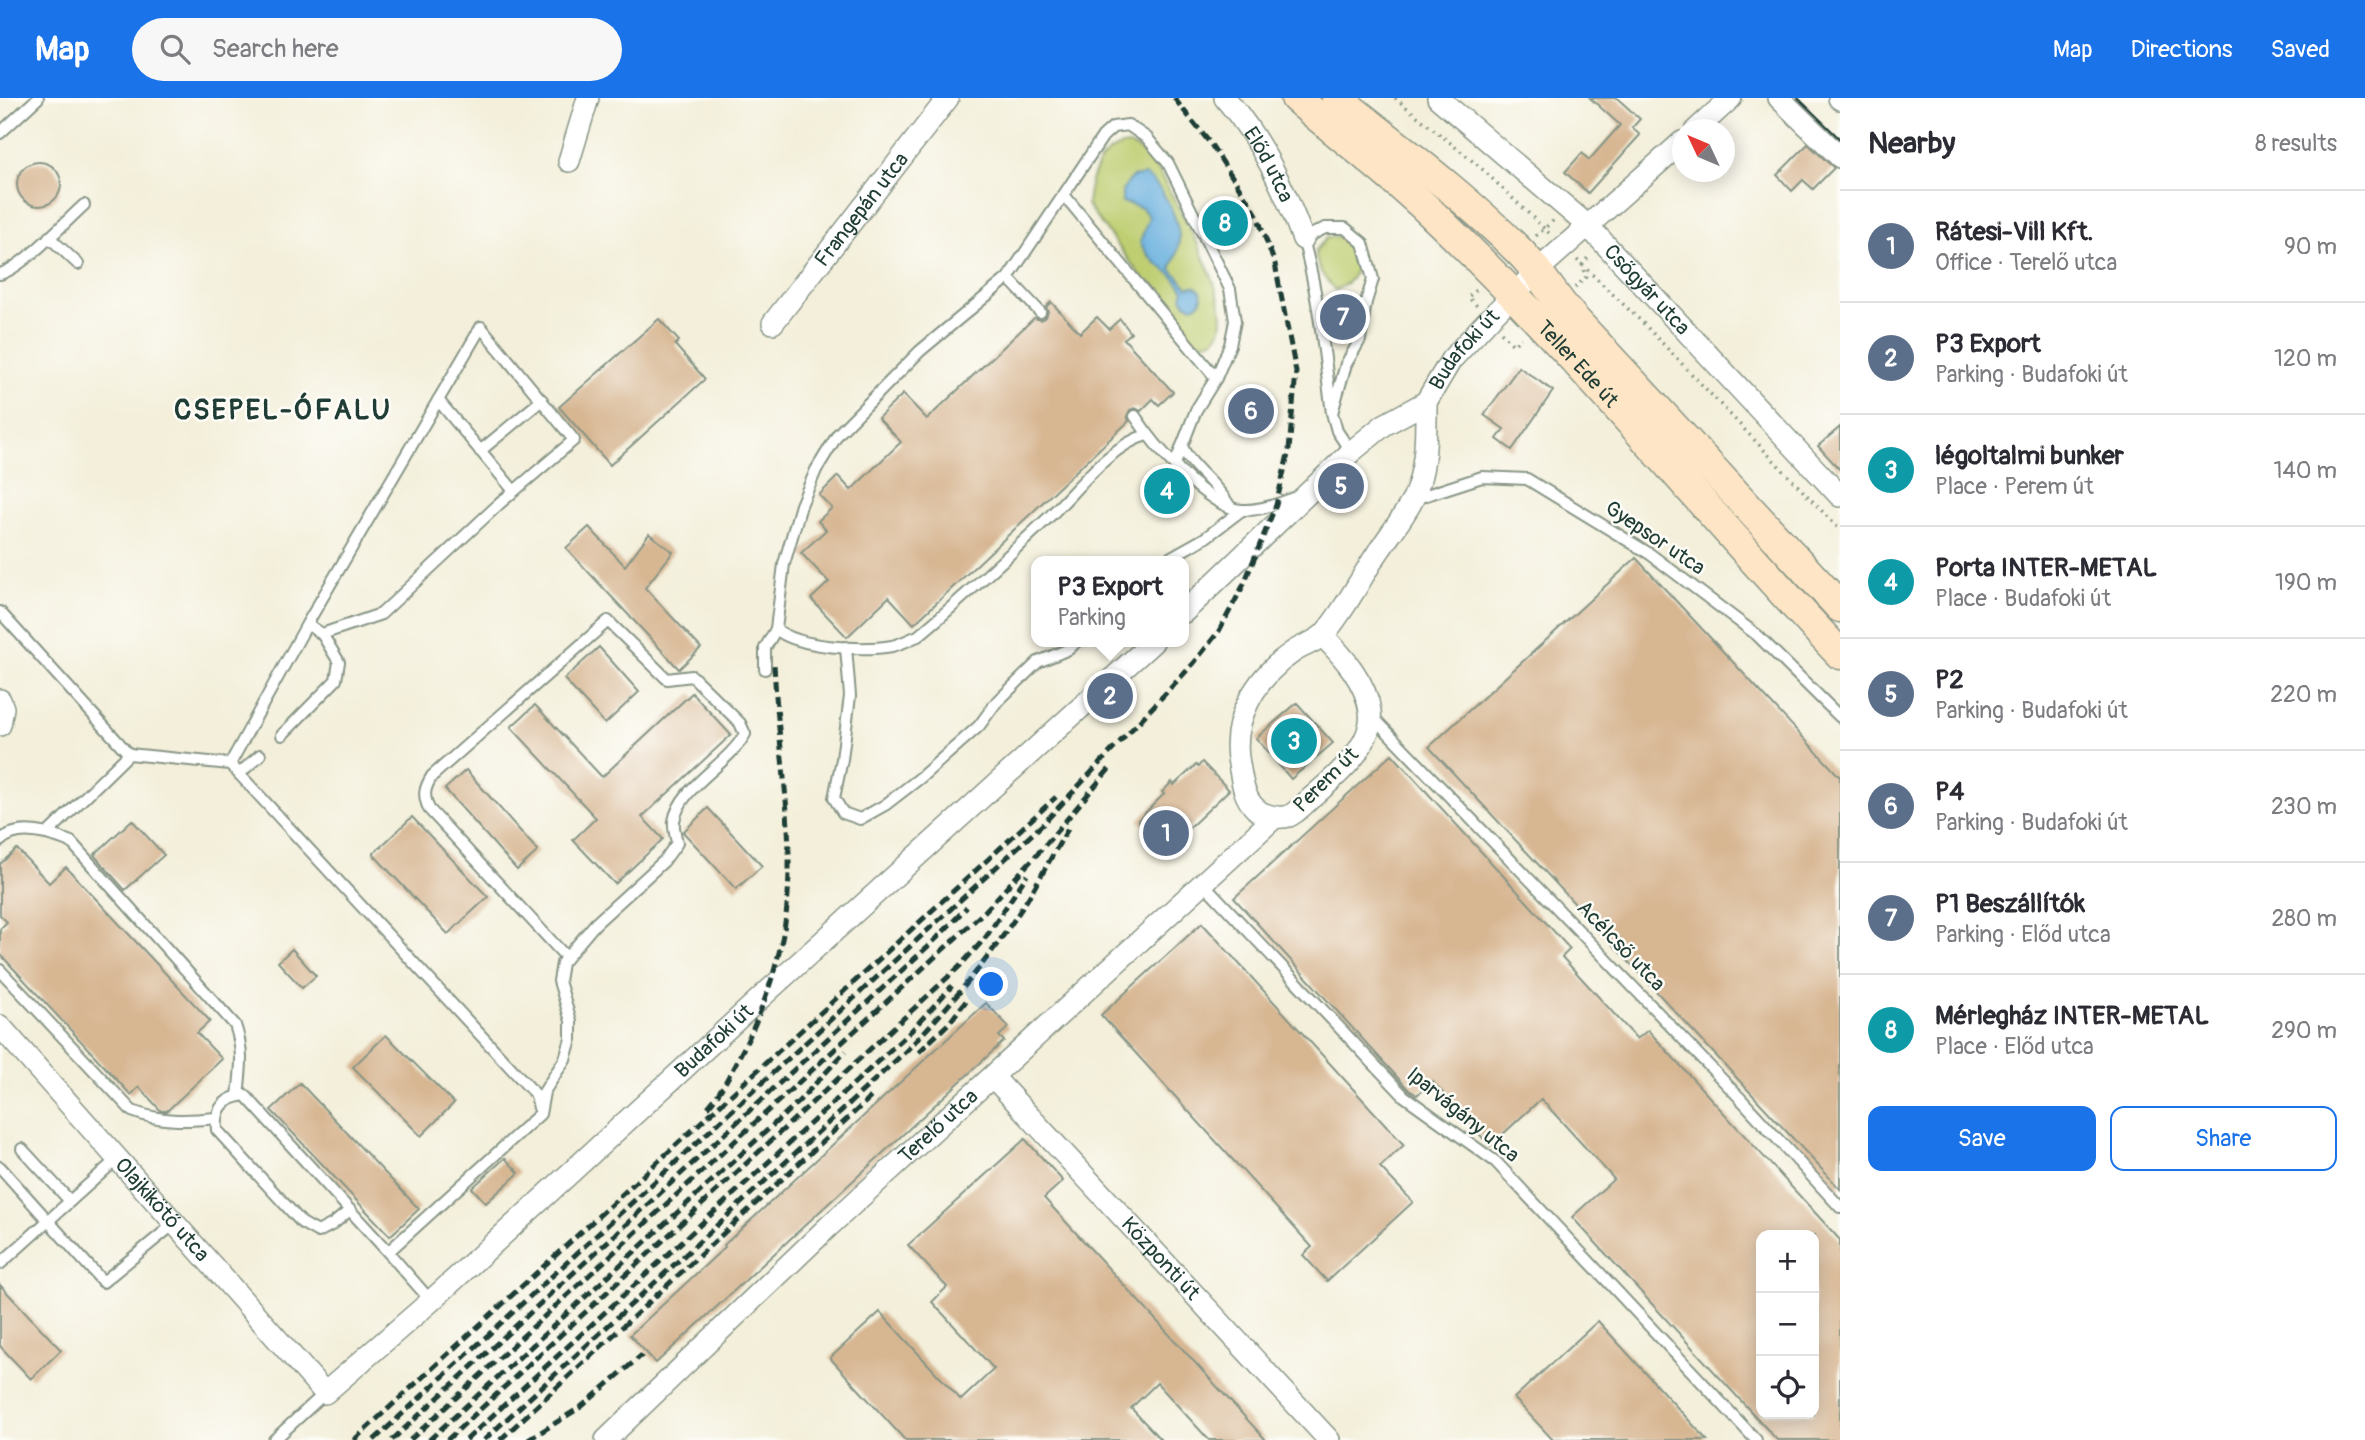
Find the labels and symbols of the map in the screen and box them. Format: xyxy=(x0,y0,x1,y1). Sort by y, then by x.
north arrow xyxy=(1672,119,1735,182)
street label: Előd utca xyxy=(1238,122,1300,206)
street label: Frangepán utca xyxy=(808,147,914,272)
pin: 8 xyxy=(1202,197,1248,249)
street label: Csőgyár utca xyxy=(1598,238,1696,341)
pin: 7 xyxy=(1320,291,1366,343)
street label: Budafoki út xyxy=(1423,303,1505,395)
street label: Teller Ede út xyxy=(1531,315,1625,413)
pin: 6 xyxy=(1228,385,1274,437)
district label: CSEPEL-ÓFALU xyxy=(174,392,392,428)
pin: 5 xyxy=(1318,460,1364,512)
pin: 4 xyxy=(1144,465,1190,517)
street label: Gyepsor utca xyxy=(1600,495,1710,581)
pin: 2 xyxy=(1087,670,1133,722)
pin: 3 xyxy=(1271,715,1317,767)
street label: Perem út xyxy=(1288,741,1365,818)
pin: 1 xyxy=(1143,807,1189,859)
street label: Acélcső utca xyxy=(1571,895,1671,997)
your location xyxy=(974,967,1008,1001)
street label: Budafoki út xyxy=(669,997,759,1084)
street label: Iparvágány utca xyxy=(1401,1061,1525,1169)
street label: Terelő utca xyxy=(893,1083,984,1169)
street label: Olajkikötő utca xyxy=(109,1152,216,1267)
street label: Központi út xyxy=(1116,1211,1206,1306)

